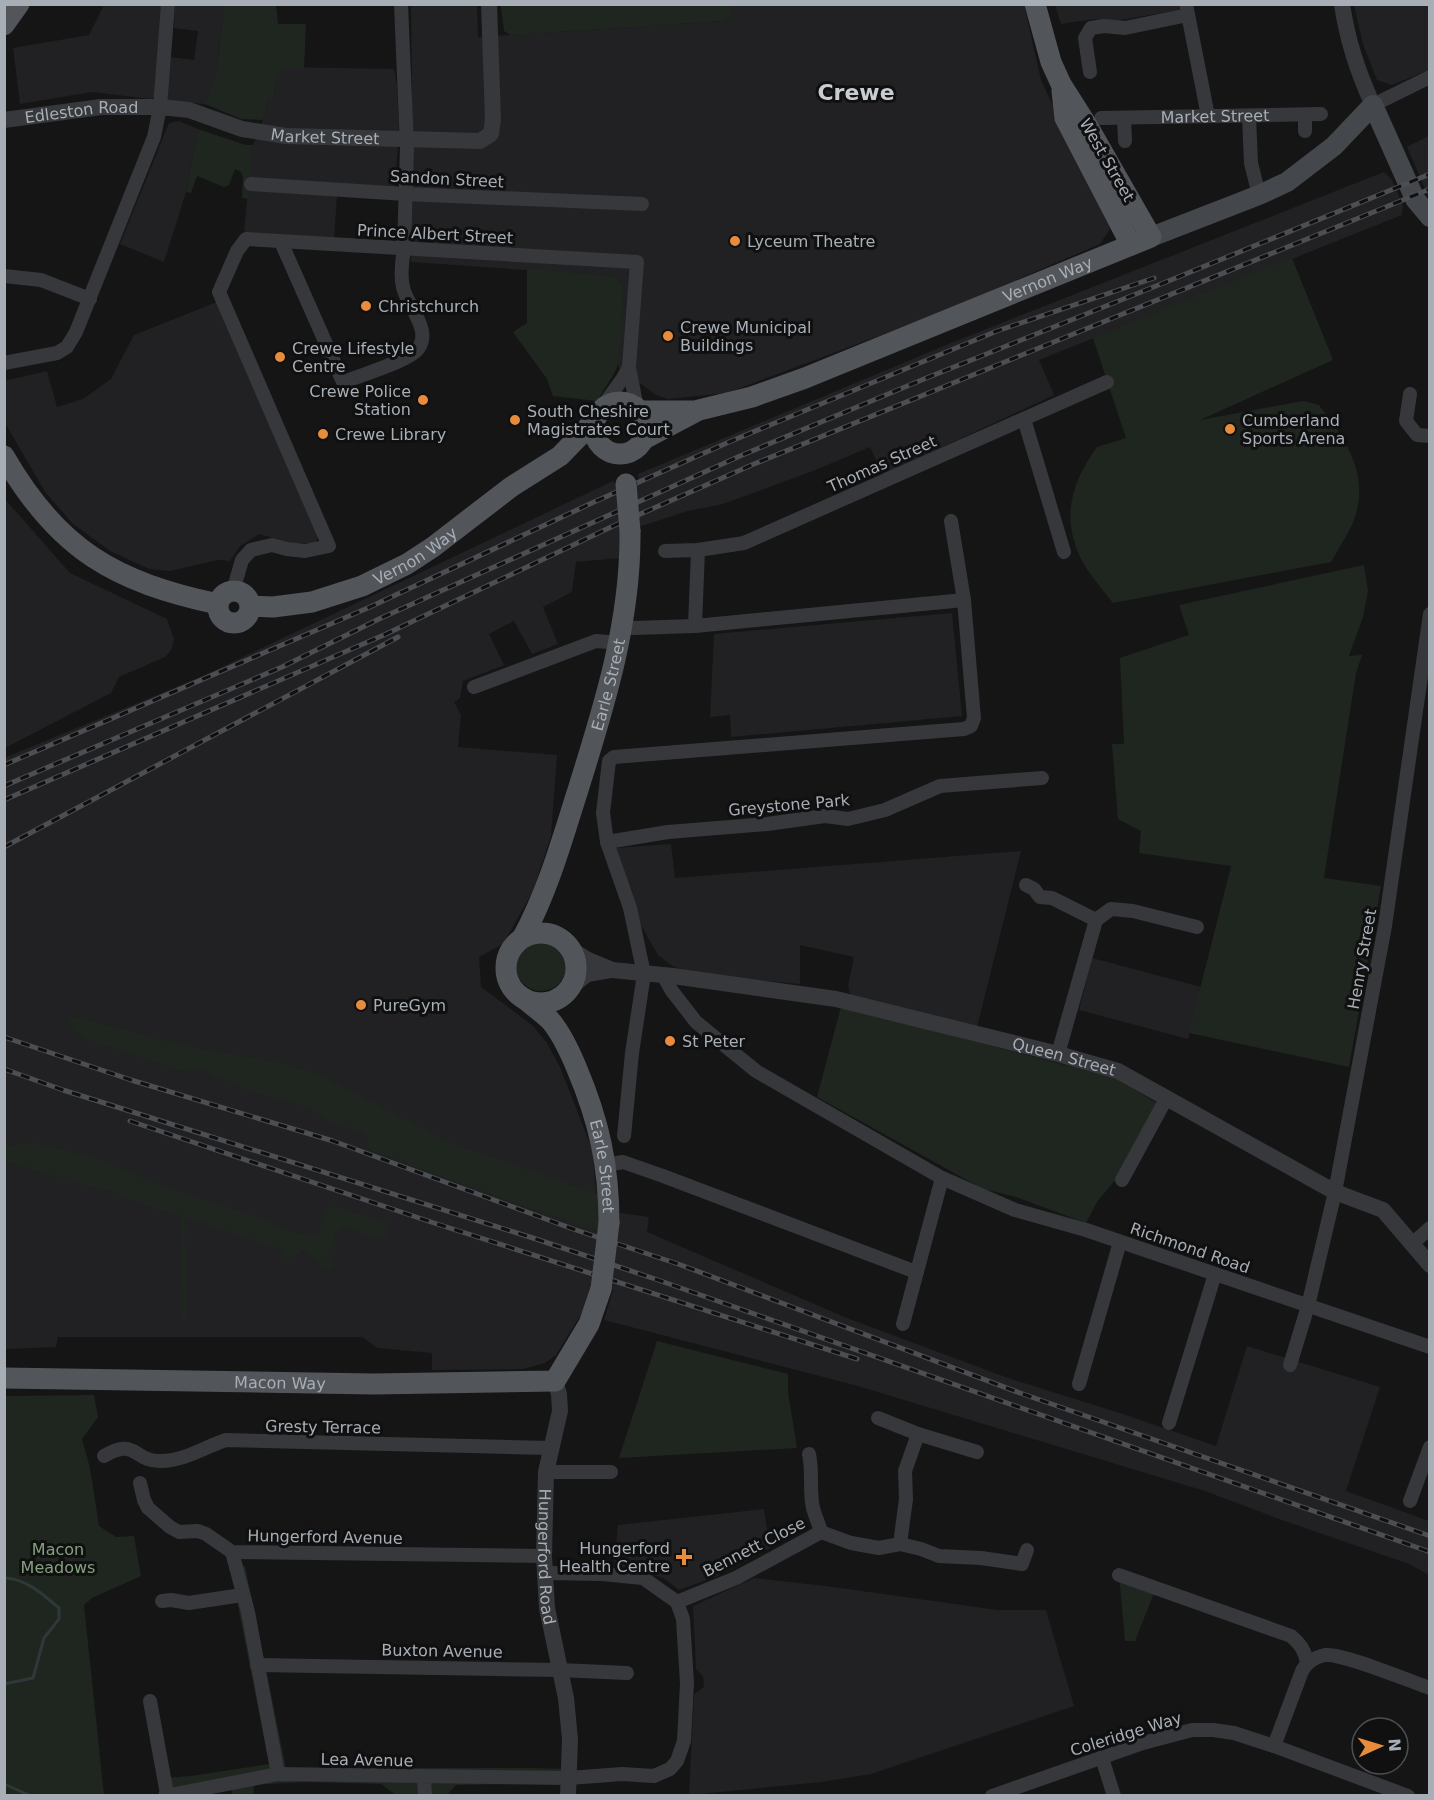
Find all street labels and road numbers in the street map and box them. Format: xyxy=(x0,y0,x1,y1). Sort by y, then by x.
street label: Edleston Road xyxy=(23,98,138,127)
street label: Market Street xyxy=(1160,105,1270,126)
street label: West Street xyxy=(1076,115,1138,205)
street label: Market Street xyxy=(269,124,380,148)
street label: Sandon Street xyxy=(390,167,504,191)
street label: Prince Albert Street xyxy=(357,220,513,248)
street label: Vernon Way xyxy=(1000,252,1095,306)
street label: Thomas Street xyxy=(824,431,939,497)
street label: Vernon Way xyxy=(370,523,461,589)
street label: Earle Street xyxy=(587,637,629,733)
street label: Greystone Park xyxy=(727,790,851,820)
street label: Henry Street xyxy=(1344,907,1380,1011)
street label: Queen Street xyxy=(1010,1034,1118,1079)
street label: Earle Street xyxy=(586,1117,618,1213)
street label: Richmond Road xyxy=(1128,1219,1252,1277)
street label: Macon Way xyxy=(234,1372,326,1393)
street label: Gresty Terrace xyxy=(265,1416,381,1438)
street label: Hungerford Road xyxy=(534,1489,560,1626)
street label: Bennett Close xyxy=(700,1513,808,1581)
street label: Hungerford Avenue xyxy=(247,1526,403,1548)
street label: Buxton Avenue xyxy=(381,1640,503,1662)
street label: Coleridge Way xyxy=(1068,1708,1184,1760)
street label: Lea Avenue xyxy=(320,1750,414,1770)

